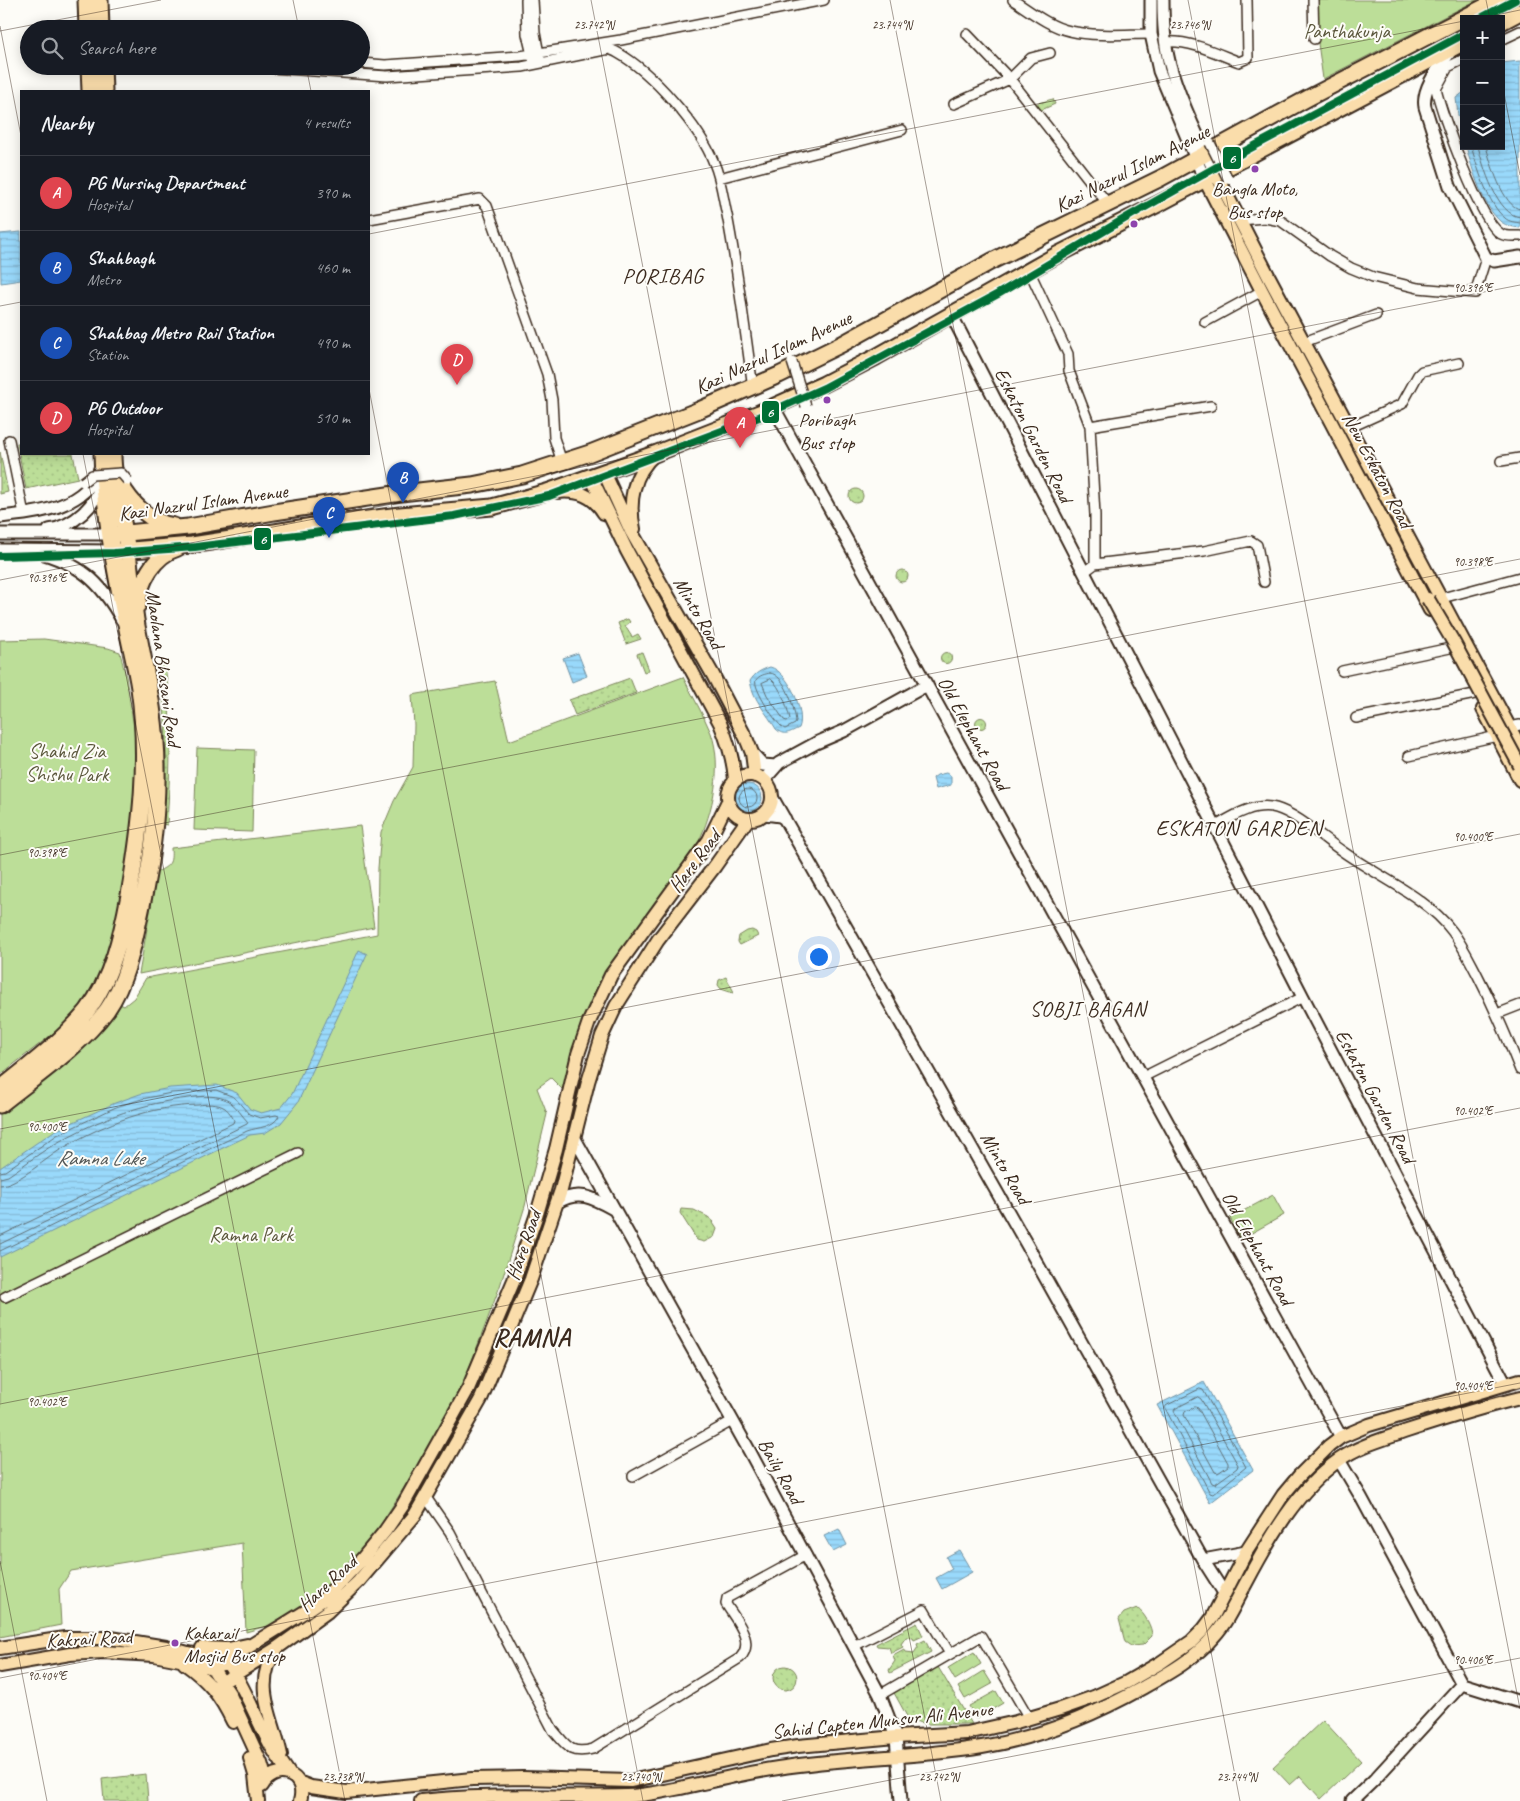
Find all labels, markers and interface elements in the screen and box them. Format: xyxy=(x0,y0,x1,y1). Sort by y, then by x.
map controls xyxy=(1460,15,1505,150)
button: + xyxy=(1460,15,1505,60)
text: 23.742°N xyxy=(574,17,616,33)
text: 23.744°N xyxy=(872,17,914,33)
text: 23.746°N xyxy=(1170,17,1212,33)
park label: Panthakunja xyxy=(1304,19,1391,44)
search box xyxy=(20,20,370,75)
icon: search xyxy=(38,34,66,62)
text: Search here xyxy=(78,36,155,60)
button: − xyxy=(1460,60,1505,105)
button: layers xyxy=(1460,105,1505,150)
text: Nearby xyxy=(40,110,93,136)
text: 4 results xyxy=(303,113,350,133)
street label: Kazi Nazrul Islam Avenue xyxy=(1051,118,1215,218)
line badge: 6 xyxy=(1222,146,1242,170)
text: 6 xyxy=(1229,150,1237,167)
marker: Bangla Moto, Bus stop xyxy=(1250,164,1260,174)
text: PG Nursing Department xyxy=(87,171,245,195)
place label: Bangla Moto, Bus stop xyxy=(1212,177,1298,224)
text: A xyxy=(52,183,60,203)
text: 390 m xyxy=(316,183,350,203)
text: Hospital xyxy=(87,195,131,215)
unlabelled marker xyxy=(1129,219,1139,229)
text: Shahbagh xyxy=(87,246,155,270)
text: B xyxy=(52,258,60,278)
text: 460 m xyxy=(316,258,350,278)
district label: PORIBAG xyxy=(622,262,705,290)
text: Metro xyxy=(87,270,120,290)
text: 90.396°E xyxy=(1453,280,1494,296)
street label: Kazi Nazrul Islam Avenue xyxy=(691,305,857,400)
text: Shahbag Metro Rail Station xyxy=(87,321,274,345)
text: C xyxy=(52,333,60,353)
text: 490 m xyxy=(316,333,350,353)
pin: D xyxy=(441,344,473,385)
text: Station xyxy=(87,345,129,365)
street label: Eskaton Garden Road xyxy=(989,364,1080,510)
marker: Poribagh Bus stop xyxy=(822,395,832,405)
text: PG Outdoor xyxy=(87,396,161,420)
line badge: 6 xyxy=(761,400,780,424)
text: 6 xyxy=(767,404,775,421)
pin: A xyxy=(724,407,756,448)
text: D xyxy=(51,408,61,428)
text: 510 m xyxy=(316,408,350,428)
place label: Poribagh Bus stop xyxy=(799,408,857,455)
street label: New Eskaton Road xyxy=(1337,408,1420,535)
text: Hospital xyxy=(87,420,131,440)
pin: B xyxy=(387,462,419,503)
street label: Kazi Nazrul Islam Avenue xyxy=(117,478,290,527)
pin: C xyxy=(313,497,345,538)
line badge: 6 xyxy=(253,527,272,551)
text: 6 xyxy=(260,531,268,548)
text: 90.398°E xyxy=(1453,554,1494,570)
text: 90.396°E xyxy=(27,570,68,586)
street label: Minto Road xyxy=(668,573,731,657)
street label: Maolana Bhasani Road xyxy=(140,588,187,751)
street label: Old Elephant Road xyxy=(932,672,1017,797)
park label: Shahid Zia Shishu Park xyxy=(26,739,110,787)
district label: ESKATON GARDEN xyxy=(1156,814,1325,842)
street label: Hare Road xyxy=(663,822,728,898)
text: 90.400°E xyxy=(1453,829,1494,845)
text: 90.398°E xyxy=(27,845,68,861)
your location xyxy=(806,944,832,970)
district label: SOBJI BAGAN xyxy=(1030,996,1149,1022)
street label: Eskaton Garden Road xyxy=(1330,1025,1423,1170)
text: 90.402°E xyxy=(1453,1103,1494,1119)
text: 90.400°E xyxy=(27,1119,68,1135)
street label: Minto Road xyxy=(975,1128,1038,1212)
water label: Ramna Lake xyxy=(56,1145,147,1171)
street label: Old Elephant Road xyxy=(1216,1187,1301,1312)
street label: Hare Road xyxy=(500,1204,548,1283)
park label: Ramna Park xyxy=(209,1222,294,1247)
district label: RAMNA xyxy=(493,1322,572,1354)
text: 90.404°E xyxy=(1453,1378,1494,1394)
text: 90.402°E xyxy=(27,1394,68,1410)
street label: Baily Road xyxy=(752,1434,810,1511)
street label: Hare Road xyxy=(292,1547,365,1617)
place label: Kakarail Mosjid Bus stop xyxy=(184,1621,286,1668)
street label: Kakrail Road xyxy=(45,1624,136,1653)
marker: Kakarail Mosjid Bus stop xyxy=(170,1638,180,1648)
text: 90.406°E xyxy=(1453,1652,1494,1668)
text: 90.404°E xyxy=(27,1668,68,1684)
street label: Sahid Capten Munsur Ali Avenue xyxy=(771,1696,995,1745)
text: 23.738°N xyxy=(323,1769,365,1785)
text: 23.740°N xyxy=(621,1769,663,1785)
text: 23.742°N xyxy=(919,1769,961,1785)
text: 23.744°N xyxy=(1217,1769,1259,1785)

